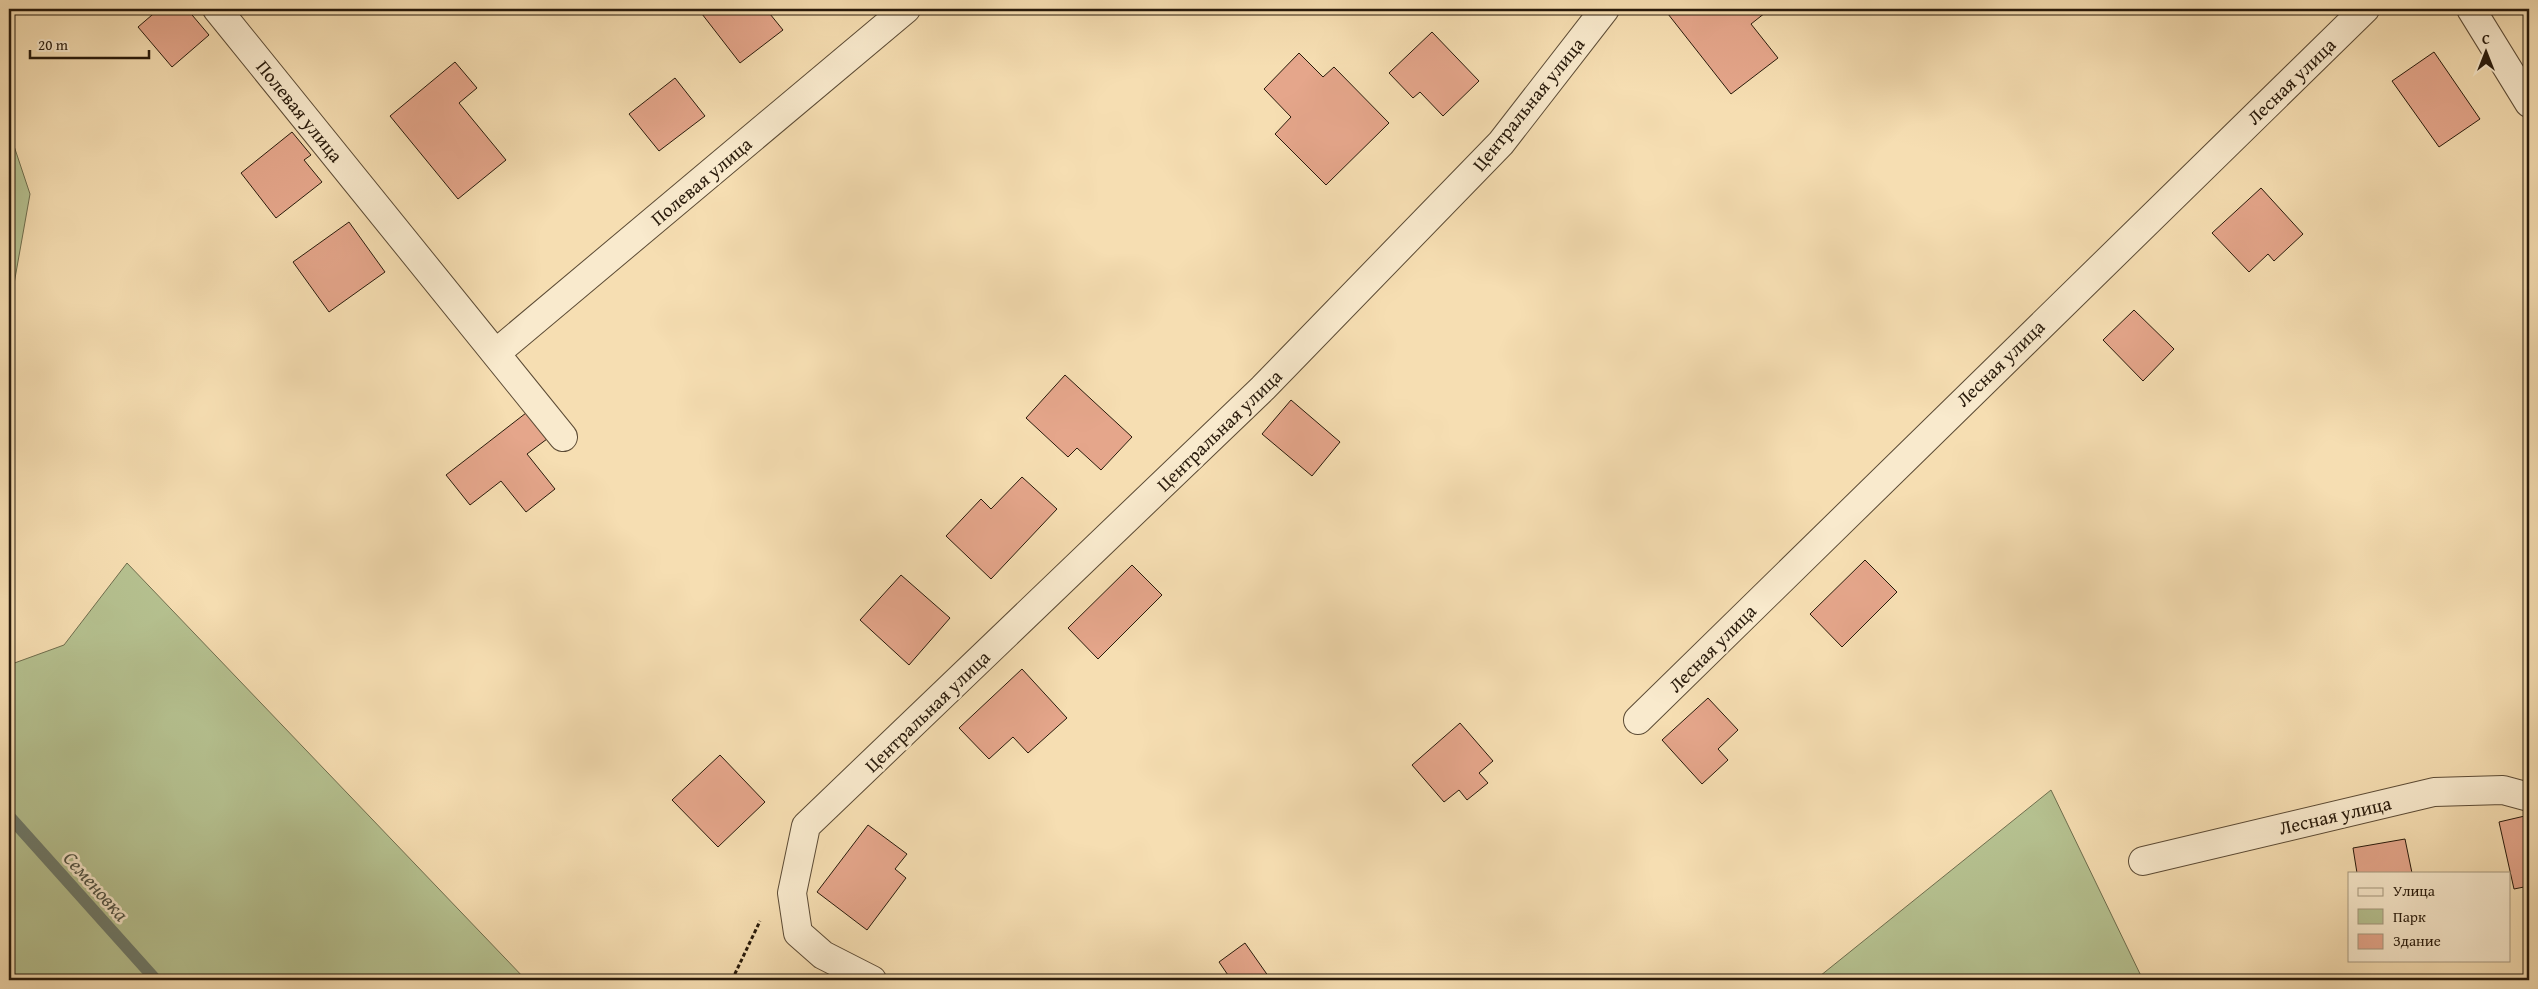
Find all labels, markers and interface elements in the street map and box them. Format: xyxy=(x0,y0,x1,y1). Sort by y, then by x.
scale bar xyxy=(30,28,149,60)
north arrow xyxy=(2460,28,2510,78)
text: С xyxy=(2482,29,2490,49)
street label: Центральная улица xyxy=(1465,31,1591,177)
street label: Лесная улица xyxy=(2240,31,2342,131)
text: 20 m xyxy=(38,34,69,55)
street label: Полевая улица xyxy=(250,54,350,168)
street label: Полевая улица xyxy=(644,130,758,232)
street label: Лесная улица xyxy=(1949,313,2051,413)
street label: Центральная улица xyxy=(1150,363,1288,497)
street label: Лесная улица xyxy=(1662,598,1762,698)
street label: Центральная улица xyxy=(858,644,996,778)
street label: Лесная улица xyxy=(2276,788,2394,842)
water label: Семеновка xyxy=(57,844,136,928)
legend xyxy=(2348,872,2510,962)
text: Улица xyxy=(2393,880,2436,901)
text: Парк xyxy=(2393,906,2426,927)
text: Здание xyxy=(2393,930,2441,951)

